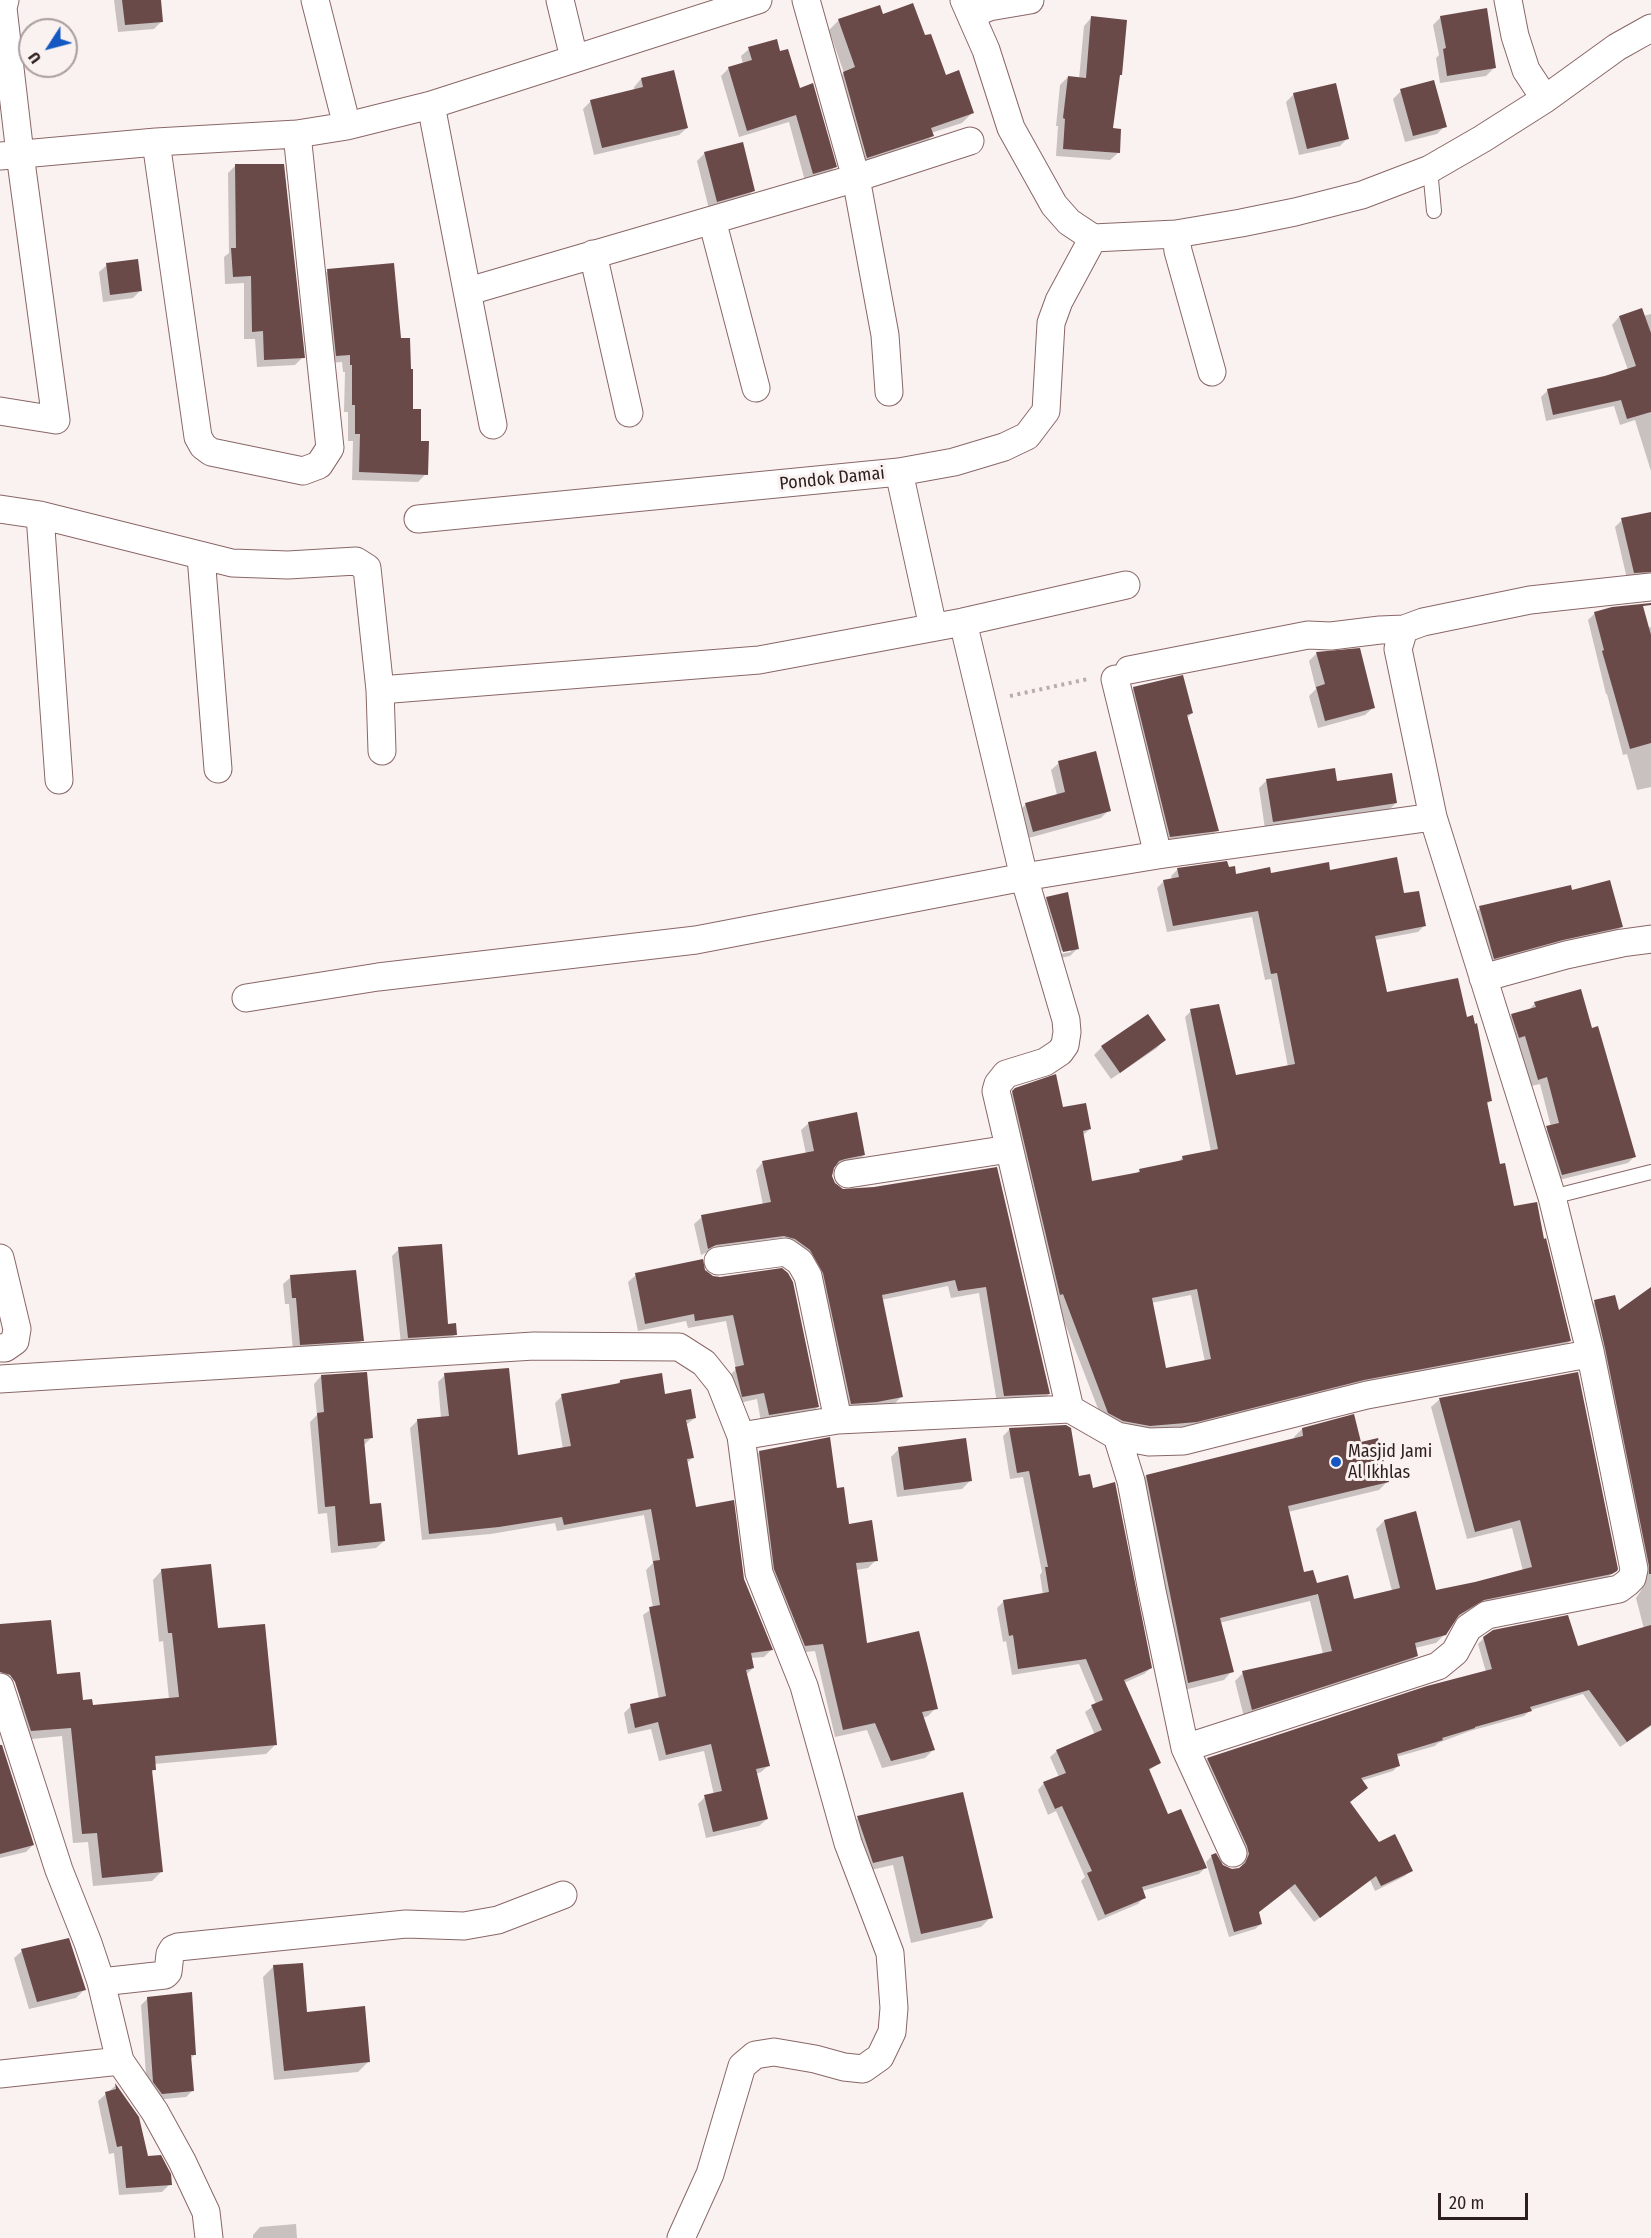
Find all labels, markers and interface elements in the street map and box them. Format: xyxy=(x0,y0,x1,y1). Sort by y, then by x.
north arrow xyxy=(18,18,78,78)
text: U xyxy=(24,48,45,67)
street label: Pondok Damai xyxy=(778,463,886,495)
place label: Masjid Jami Al Ikhlas xyxy=(1348,1441,1432,1484)
marker: Masjid Jami Al Ikhlas xyxy=(1329,1455,1343,1469)
scale bar xyxy=(1441,2181,1531,2219)
text: 20 m xyxy=(1449,2192,1484,2214)

